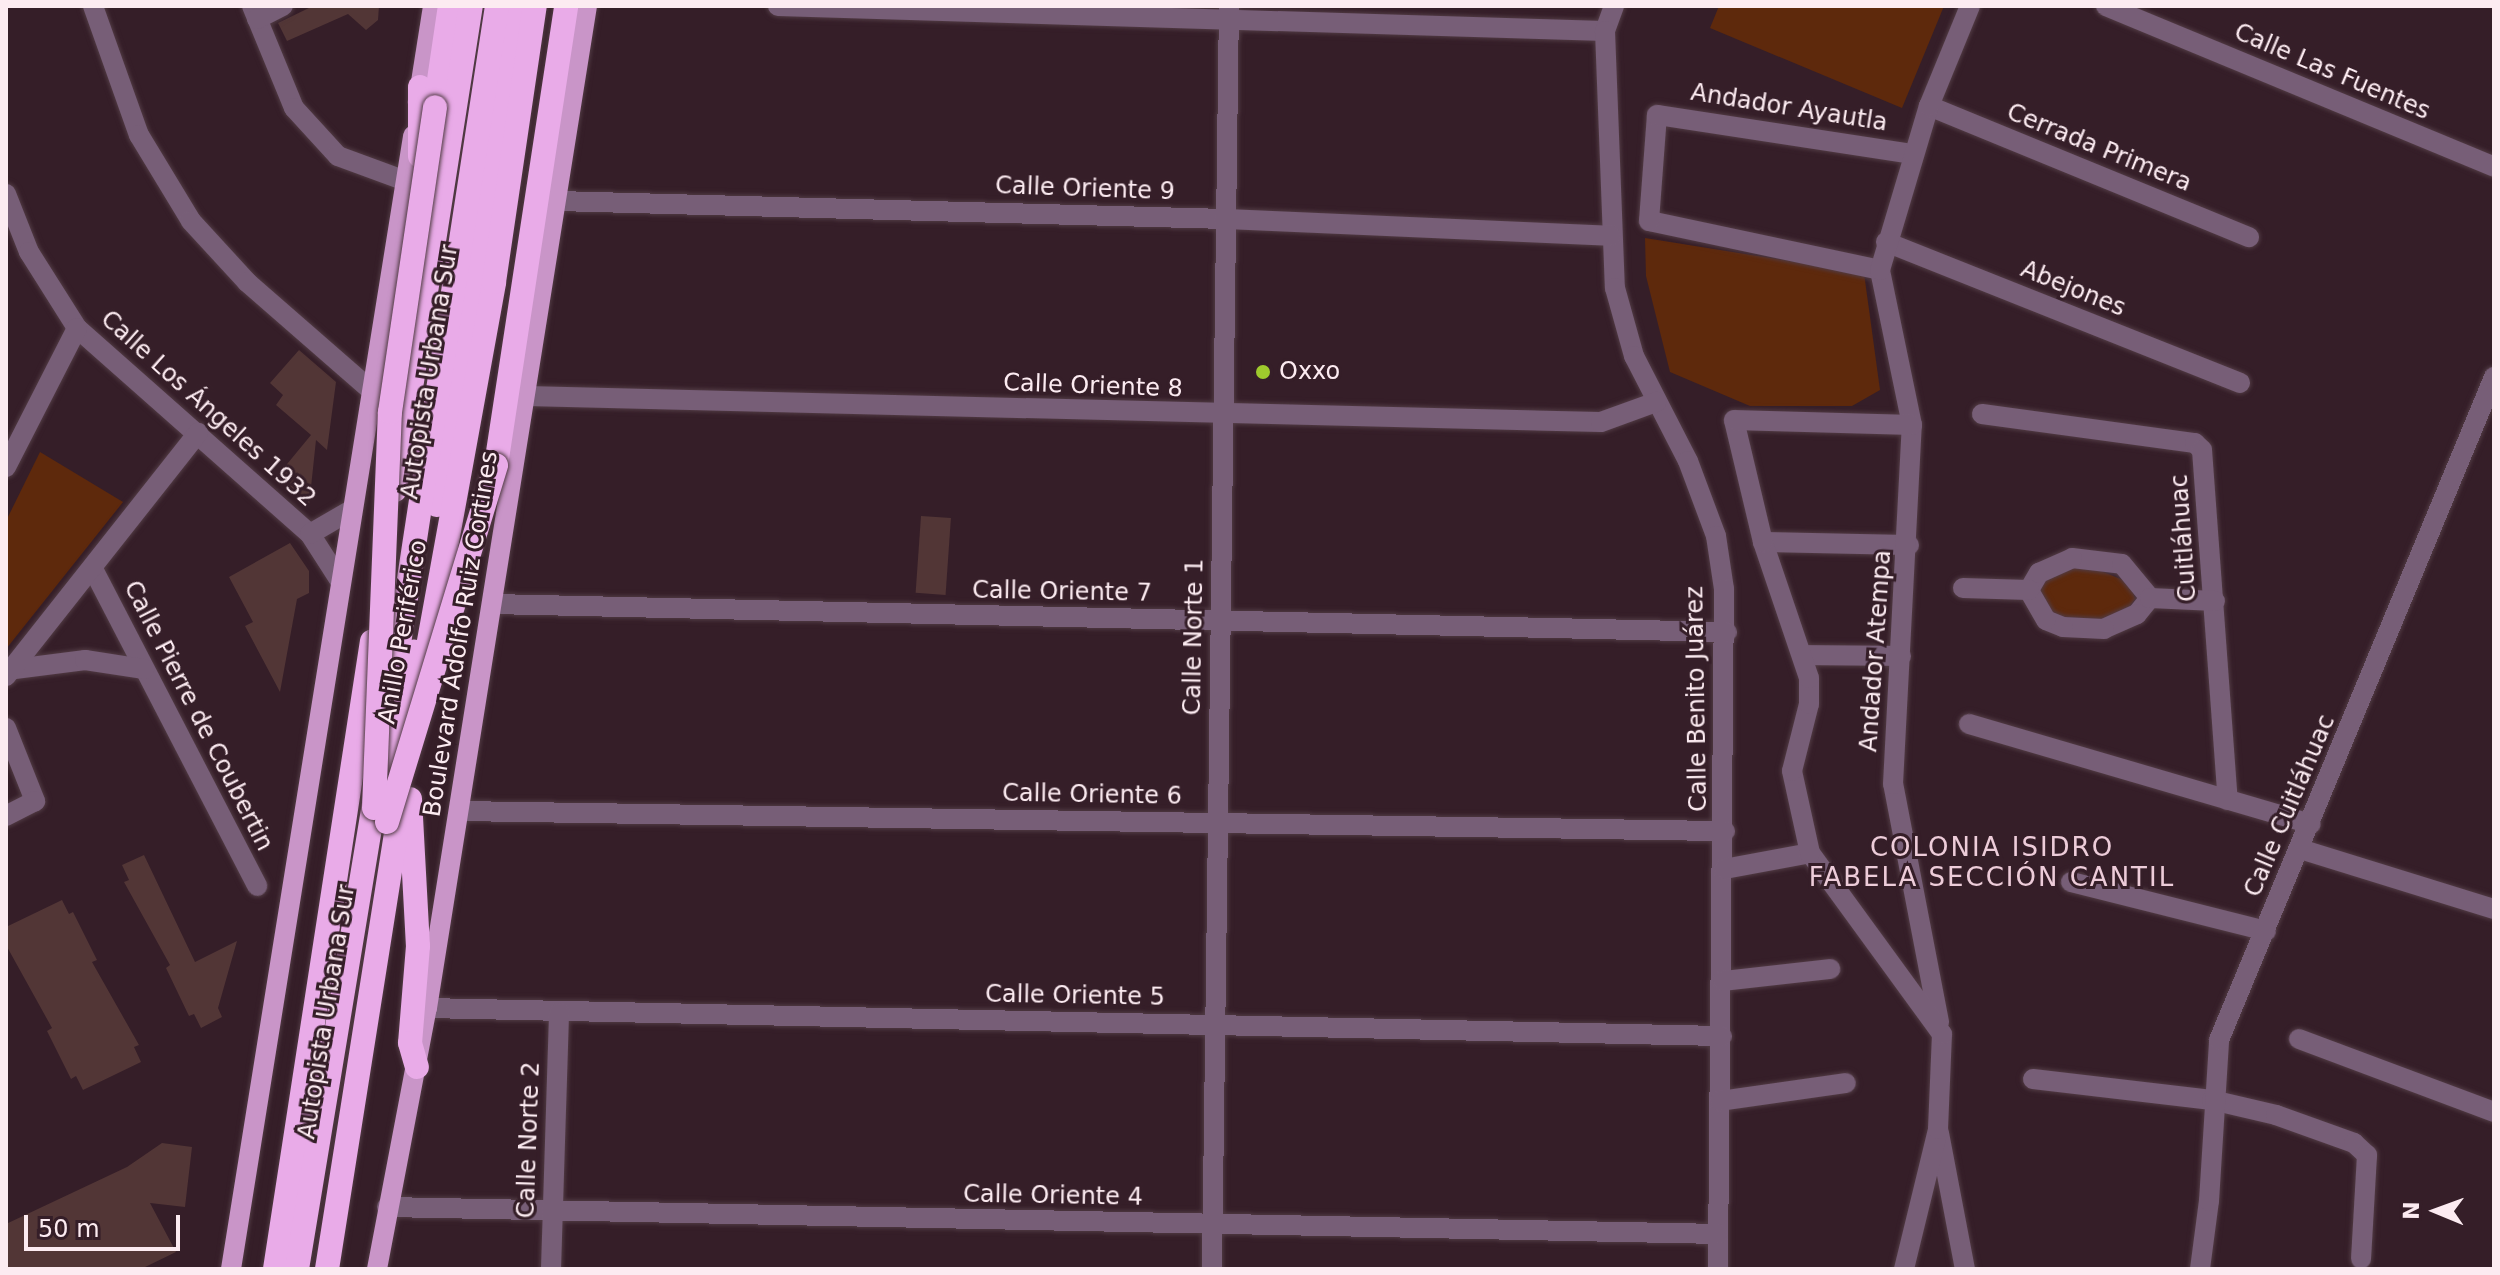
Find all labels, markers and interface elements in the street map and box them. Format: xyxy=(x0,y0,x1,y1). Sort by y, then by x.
street label: Calle Las Fuentes xyxy=(2230,18,2434,126)
street label: Andador Ayautla xyxy=(1689,78,1889,138)
street label: Cerrada Primera xyxy=(2003,98,2195,198)
street label: Calle Oriente 9 xyxy=(995,171,1175,207)
street label: Autopista Urbana Sur xyxy=(396,243,464,501)
street label: Abejones xyxy=(2016,255,2130,323)
street label: Calle Los Ángeles 1932 xyxy=(95,305,321,513)
place label: Oxxo xyxy=(1279,358,1340,386)
marker: Oxxo xyxy=(1254,363,1272,381)
street label: Calle Oriente 8 xyxy=(1003,368,1183,404)
street label: Boulevard Adolfo Ruiz Cortines xyxy=(418,449,504,819)
street label: Cuitláhuac xyxy=(2165,473,2203,603)
street label: Anillo Periférico xyxy=(373,538,433,726)
street label: Andador Atempa xyxy=(1855,549,1897,753)
street label: Calle Norte 1 xyxy=(1178,558,1210,716)
street label: Calle Pierre de Coubertin xyxy=(117,576,279,856)
street label: Calle Oriente 7 xyxy=(972,576,1152,608)
street label: Calle Benito Juárez xyxy=(1681,586,1713,812)
street label: Calle Cuitláhuac xyxy=(2239,711,2341,901)
street label: Calle Oriente 6 xyxy=(1002,779,1182,811)
district label: COLONIA ISIDRO FABELA SECCIÓN CANTIL xyxy=(1809,832,2175,894)
street label: Autopista Urbana Sur xyxy=(293,883,361,1141)
street label: Calle Oriente 5 xyxy=(985,980,1165,1012)
street label: Calle Norte 2 xyxy=(512,1061,546,1219)
north arrow xyxy=(2396,1171,2476,1251)
street label: Calle Oriente 4 xyxy=(963,1180,1143,1212)
scale bar xyxy=(28,1199,184,1249)
text: N xyxy=(2399,1201,2424,1220)
text: 50 m xyxy=(38,1215,100,1243)

